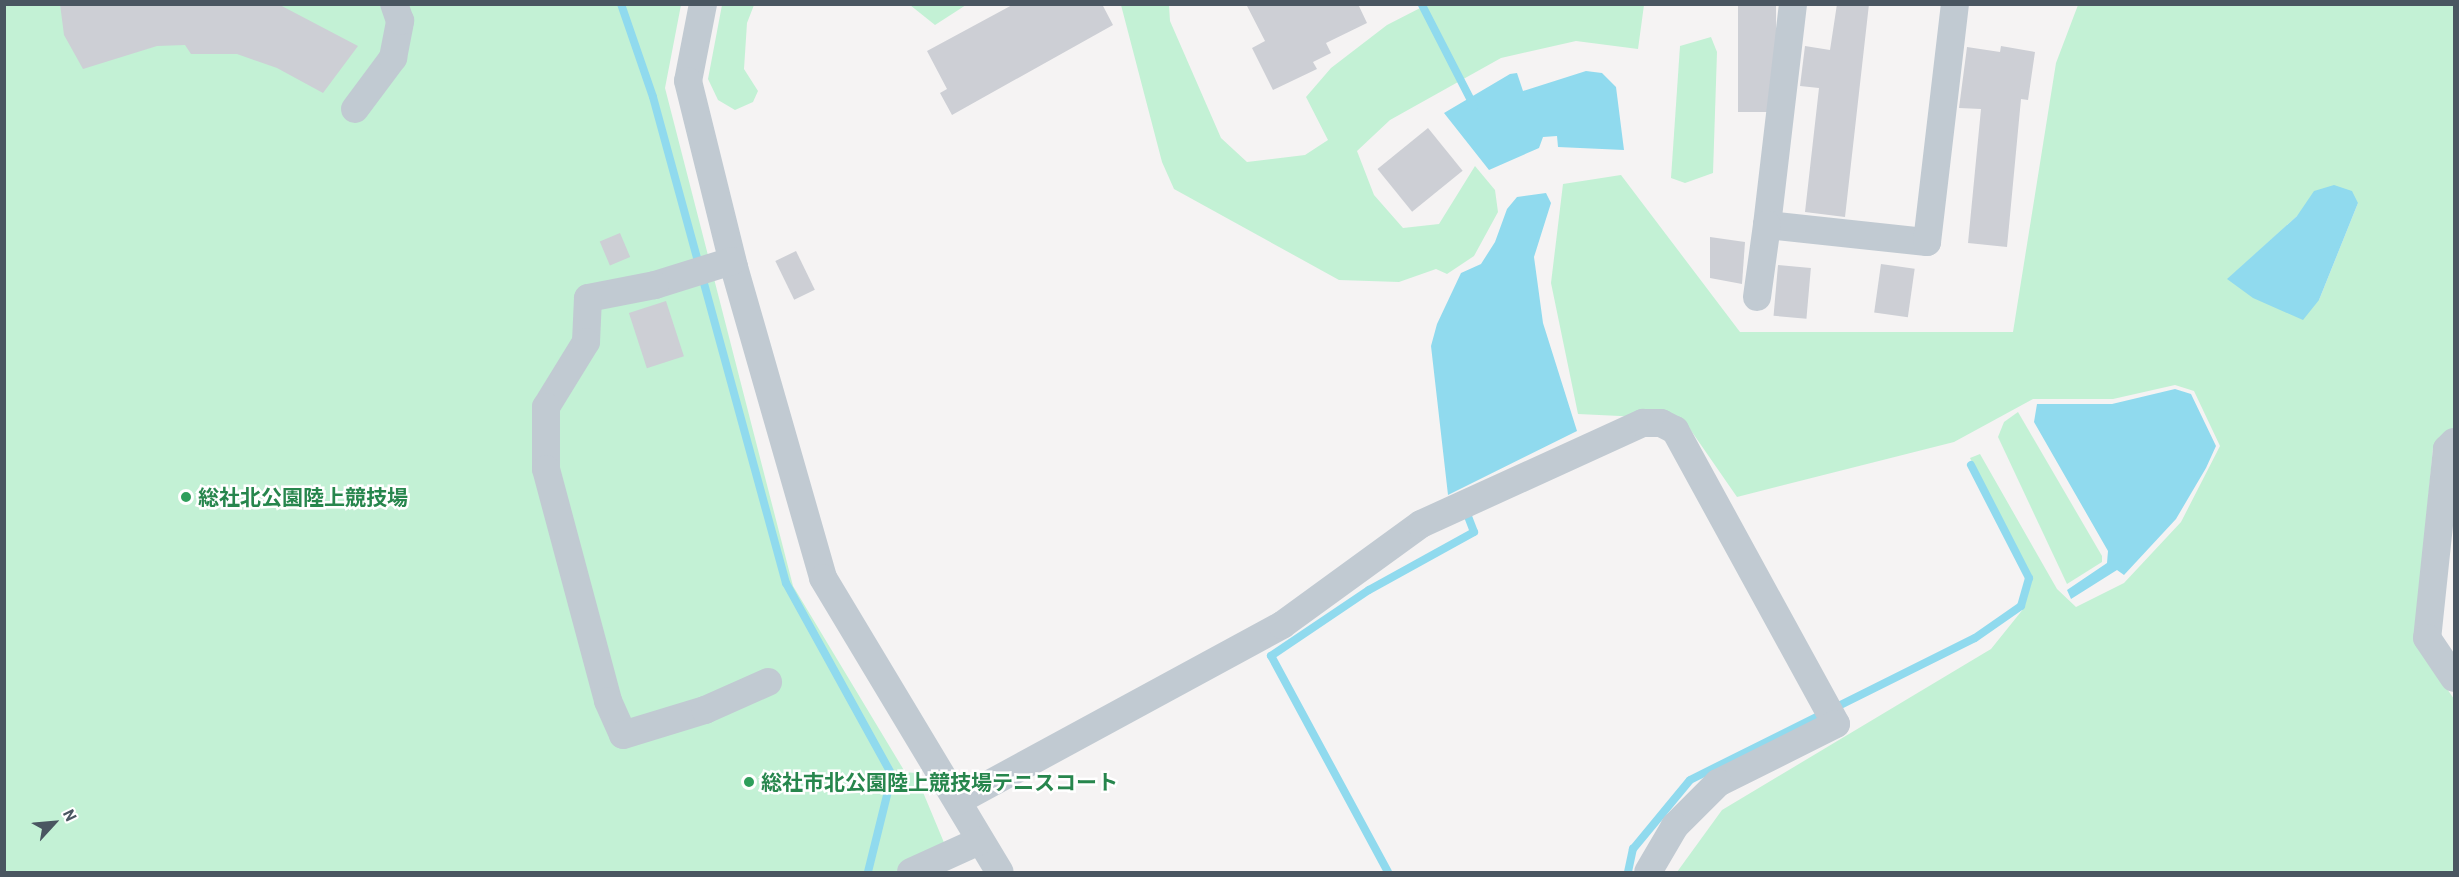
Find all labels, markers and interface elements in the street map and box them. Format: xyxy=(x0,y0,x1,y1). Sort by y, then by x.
place label: 総社北公園陸上競技場 xyxy=(198,484,408,510)
marker: 総社北公園陸上競技場 xyxy=(179,490,193,504)
place label: 総社市北公園陸上競技場テニスコート xyxy=(761,769,1118,795)
marker: 総社市北公園陸上競技場テニスコート xyxy=(742,775,756,789)
north arrow xyxy=(24,793,84,853)
text: N xyxy=(60,806,81,824)

